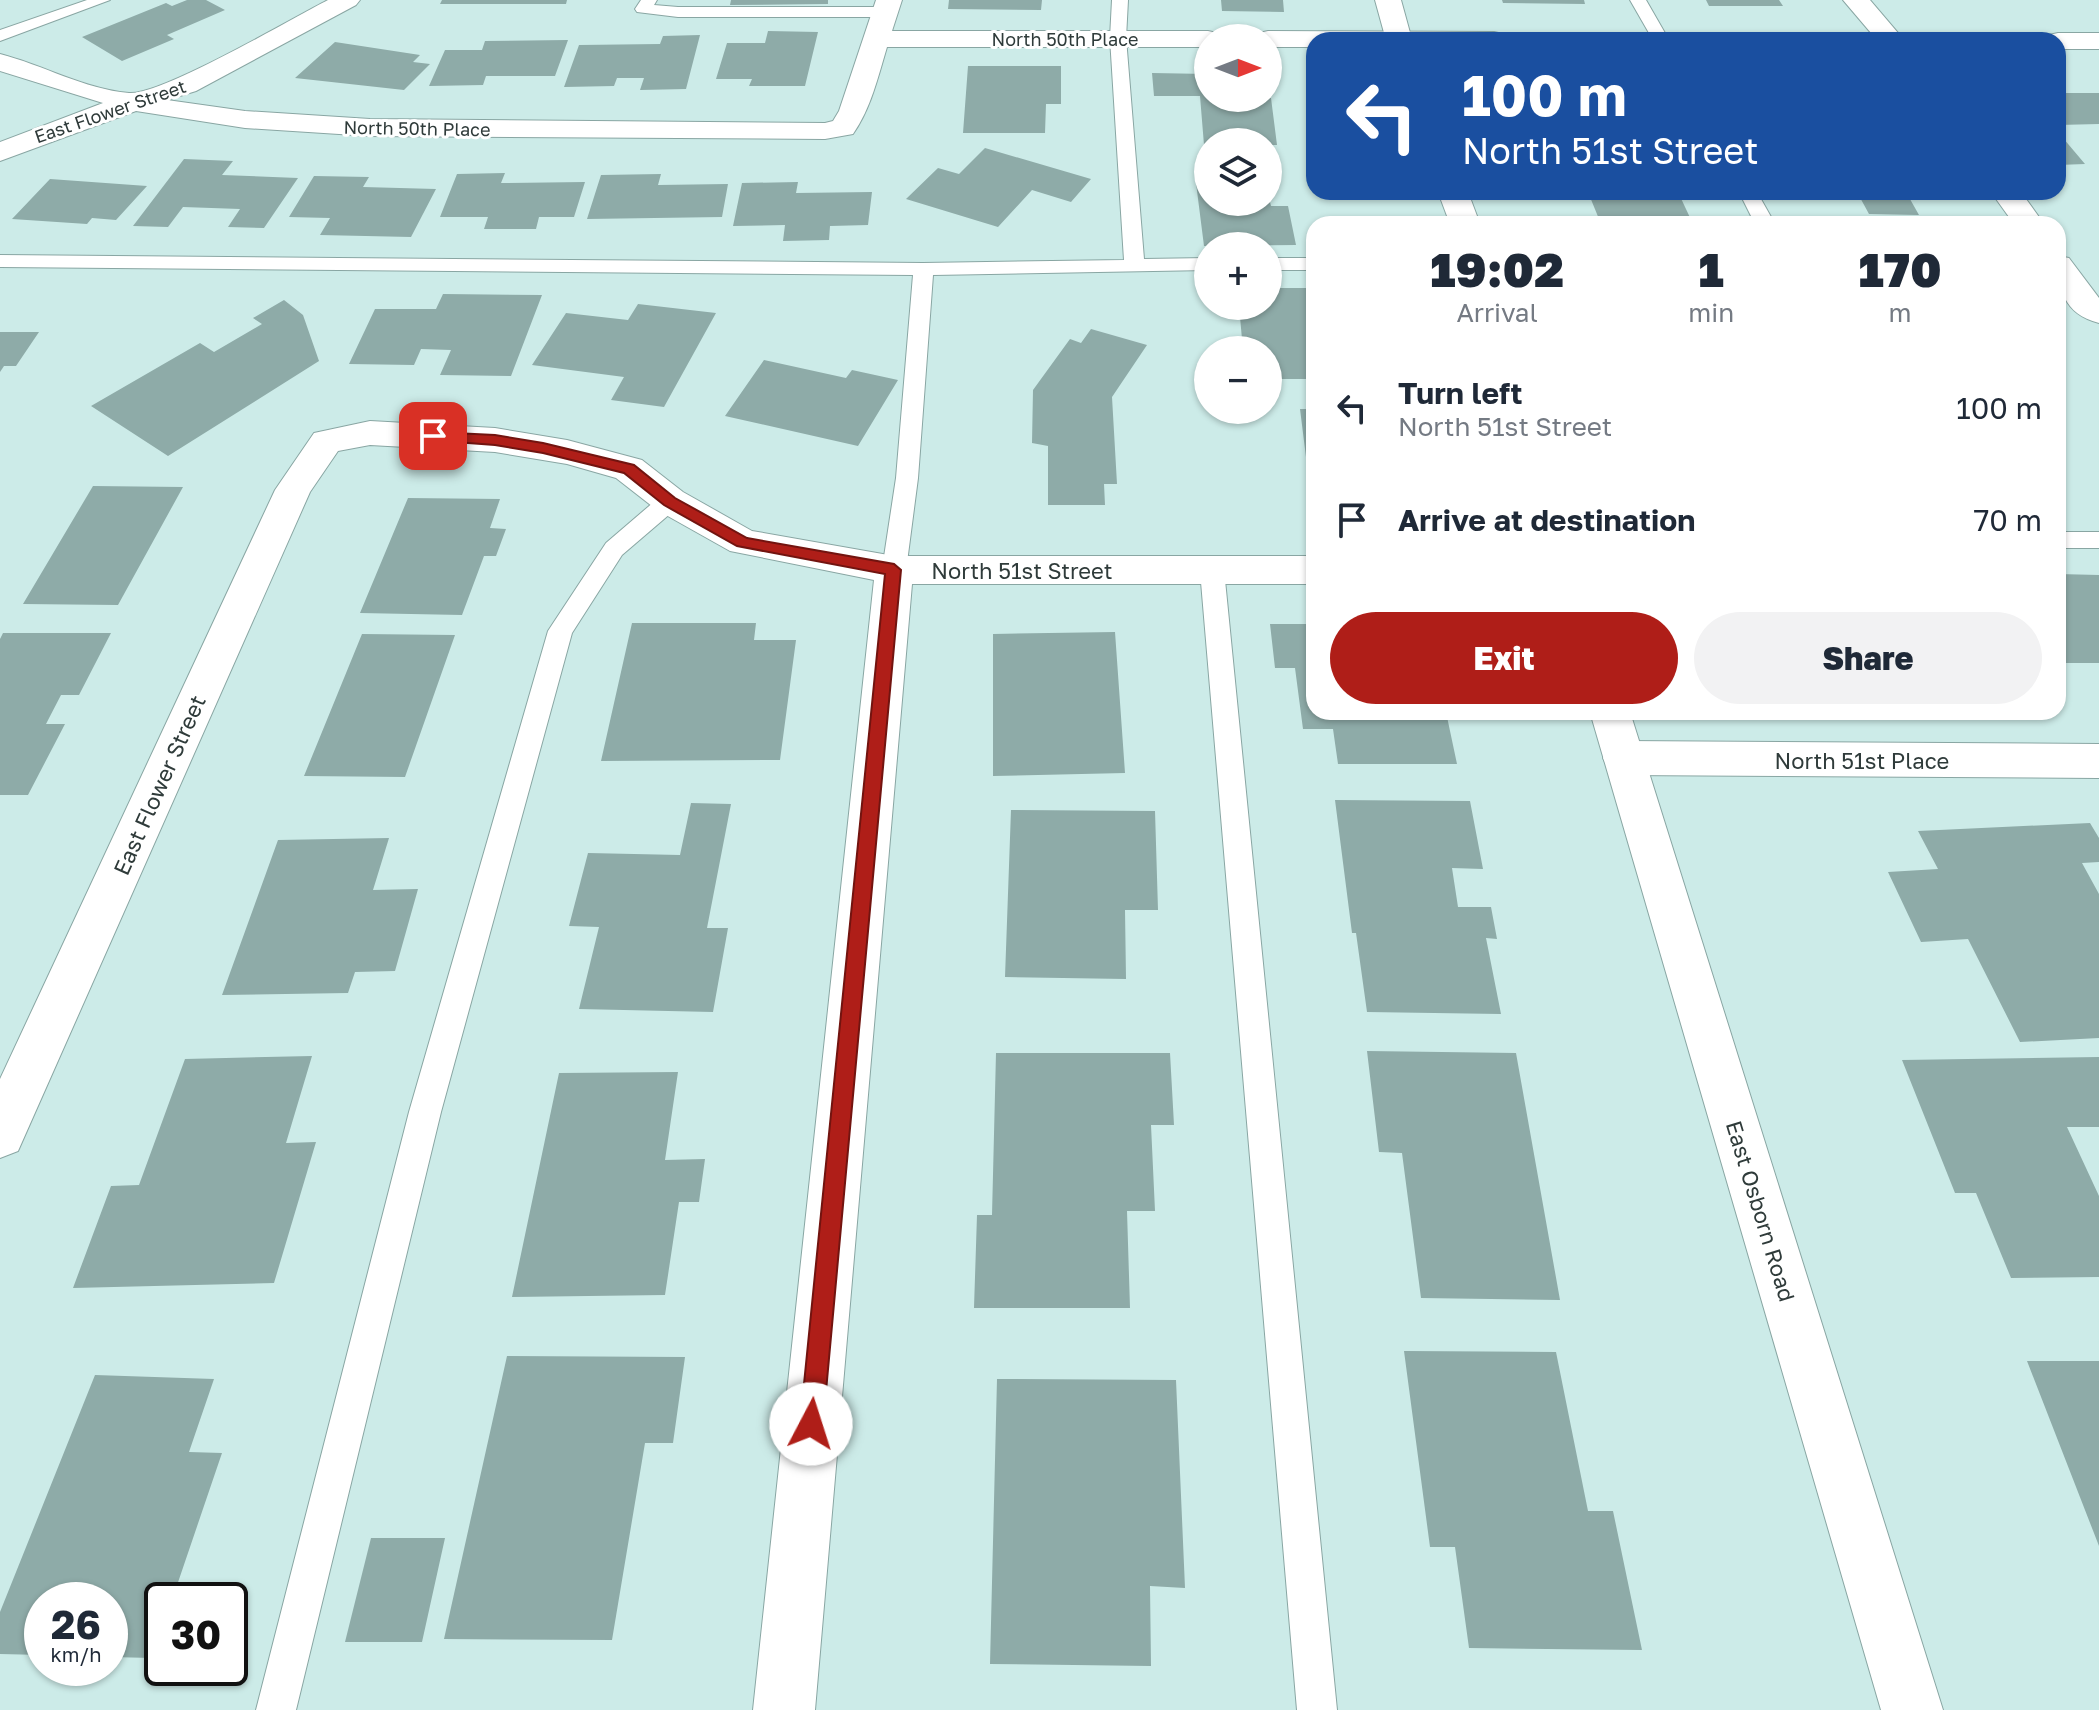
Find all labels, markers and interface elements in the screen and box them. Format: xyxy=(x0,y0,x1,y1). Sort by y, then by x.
north arrow xyxy=(1194,24,1282,112)
map controls xyxy=(1194,24,1282,424)
street label: North 50th Place xyxy=(992,28,1138,50)
text: 100 m xyxy=(1462,61,1627,128)
icon: left xyxy=(1330,64,1434,168)
street label: East Flower Street xyxy=(31,75,189,147)
street label: North 50th Place xyxy=(343,116,491,140)
button: layers xyxy=(1194,128,1282,216)
text: North 51st Street xyxy=(1462,129,1759,172)
button: + xyxy=(1194,232,1282,320)
text: 19:02 xyxy=(1430,240,1564,298)
text: 1 xyxy=(1699,240,1724,298)
text: 170 xyxy=(1858,240,1942,298)
text: Arrival xyxy=(1456,297,1538,328)
text: min xyxy=(1688,297,1734,328)
text: m xyxy=(1889,297,1912,328)
button: − xyxy=(1194,336,1282,424)
text: Turn left xyxy=(1398,375,1523,411)
icon: left xyxy=(1330,386,1374,430)
text: 100 m xyxy=(1956,390,2042,426)
pin xyxy=(399,402,467,470)
text: North 51st Street xyxy=(1398,411,1612,442)
icon: arrive xyxy=(411,414,455,458)
icon: arrive xyxy=(1330,498,1374,542)
text: Arrive at destination xyxy=(1398,502,1695,538)
text: 70 m xyxy=(1973,502,2042,538)
street label: North 51st Street xyxy=(931,557,1113,584)
button: Exit xyxy=(1330,612,1678,704)
button: Share xyxy=(1694,612,2042,704)
street label: East Flower Street xyxy=(107,691,211,879)
street label: North 51st Place xyxy=(1775,747,1949,774)
street label: East Osborn Road xyxy=(1721,1117,1801,1305)
position arrow xyxy=(769,1382,853,1466)
speed limit sign: 30 xyxy=(144,1582,248,1686)
text: 26 xyxy=(51,1600,101,1648)
text: km/h xyxy=(51,1642,101,1666)

